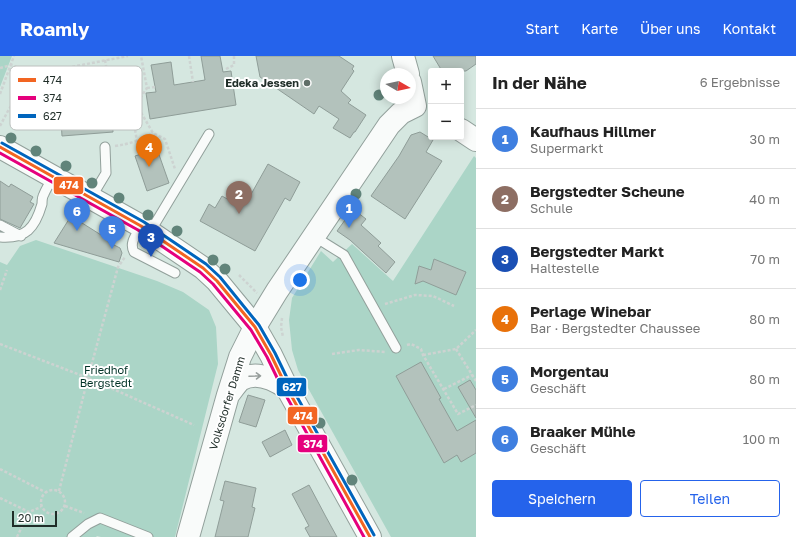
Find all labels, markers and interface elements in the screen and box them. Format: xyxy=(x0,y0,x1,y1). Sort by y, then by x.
text: Roamly xyxy=(20,17,89,40)
text: Start xyxy=(526,20,559,37)
text: Karte xyxy=(581,20,618,37)
text: Über uns xyxy=(640,20,700,37)
text: Kontakt xyxy=(722,20,776,37)
legend xyxy=(10,66,142,130)
north arrow xyxy=(380,68,416,104)
map controls xyxy=(428,68,464,140)
button: + xyxy=(428,68,464,104)
text: In der Nähe xyxy=(492,72,587,93)
text: 474 xyxy=(43,73,63,86)
text: 6 Ergebnisse xyxy=(700,74,780,90)
place label: Edeka Jessen xyxy=(225,76,299,89)
marker: Edeka Jessen xyxy=(302,78,312,88)
text: 374 xyxy=(43,91,62,104)
button: − xyxy=(428,104,464,140)
text: 627 xyxy=(43,109,62,122)
text: Kaufhaus Hillmer xyxy=(530,122,656,140)
text: 1 xyxy=(502,131,508,147)
text: 30 m xyxy=(750,131,780,147)
pin: 4 xyxy=(136,134,162,167)
text: Supermarkt xyxy=(530,140,604,156)
line badge: 474 xyxy=(53,176,84,195)
text: 474 xyxy=(59,178,79,191)
pin: 2 xyxy=(226,181,252,214)
text: Bergstedter Scheune xyxy=(530,182,685,200)
text: 2 xyxy=(501,191,509,207)
text: 40 m xyxy=(749,191,780,207)
pin: 1 xyxy=(336,195,362,228)
pin: 6 xyxy=(64,198,90,231)
text: Schule xyxy=(530,200,573,216)
pin: 5 xyxy=(99,216,125,249)
pin: 3 xyxy=(138,224,164,257)
text: Bergstedter Markt xyxy=(530,242,664,260)
text: 3 xyxy=(501,251,509,267)
text: 70 m xyxy=(750,251,780,267)
text: Haltestelle xyxy=(530,260,599,276)
your location xyxy=(290,270,310,290)
text: Perlage Winebar xyxy=(530,302,651,320)
text: 4 xyxy=(501,311,509,327)
text: 80 m xyxy=(749,311,780,327)
text: Bar · Bergstedter Chaussee xyxy=(530,320,700,336)
street label: Volksdorfer Damm xyxy=(206,354,247,451)
text: Morgentau xyxy=(530,362,609,380)
park label: Friedhof Bergstedt xyxy=(80,363,132,389)
text: 5 xyxy=(501,371,509,387)
text: 80 m xyxy=(749,371,780,387)
one-way arrow xyxy=(248,373,261,380)
line badge: 627 xyxy=(276,377,307,397)
text: 627 xyxy=(282,380,302,393)
text: Geschäft xyxy=(530,380,586,396)
line badge: 474 xyxy=(287,406,318,425)
text: 474 xyxy=(293,409,313,422)
text: Braaker Mühle xyxy=(530,422,636,440)
text: 6 xyxy=(501,431,509,447)
text: 100 m xyxy=(743,431,780,447)
line badge: 374 xyxy=(297,434,328,453)
text: 374 xyxy=(303,437,323,450)
text: Geschäft xyxy=(530,440,586,456)
button: Speichern xyxy=(492,480,632,517)
button: Teilen xyxy=(640,480,780,517)
scale bar xyxy=(12,509,57,528)
text: 20 m xyxy=(18,511,44,524)

